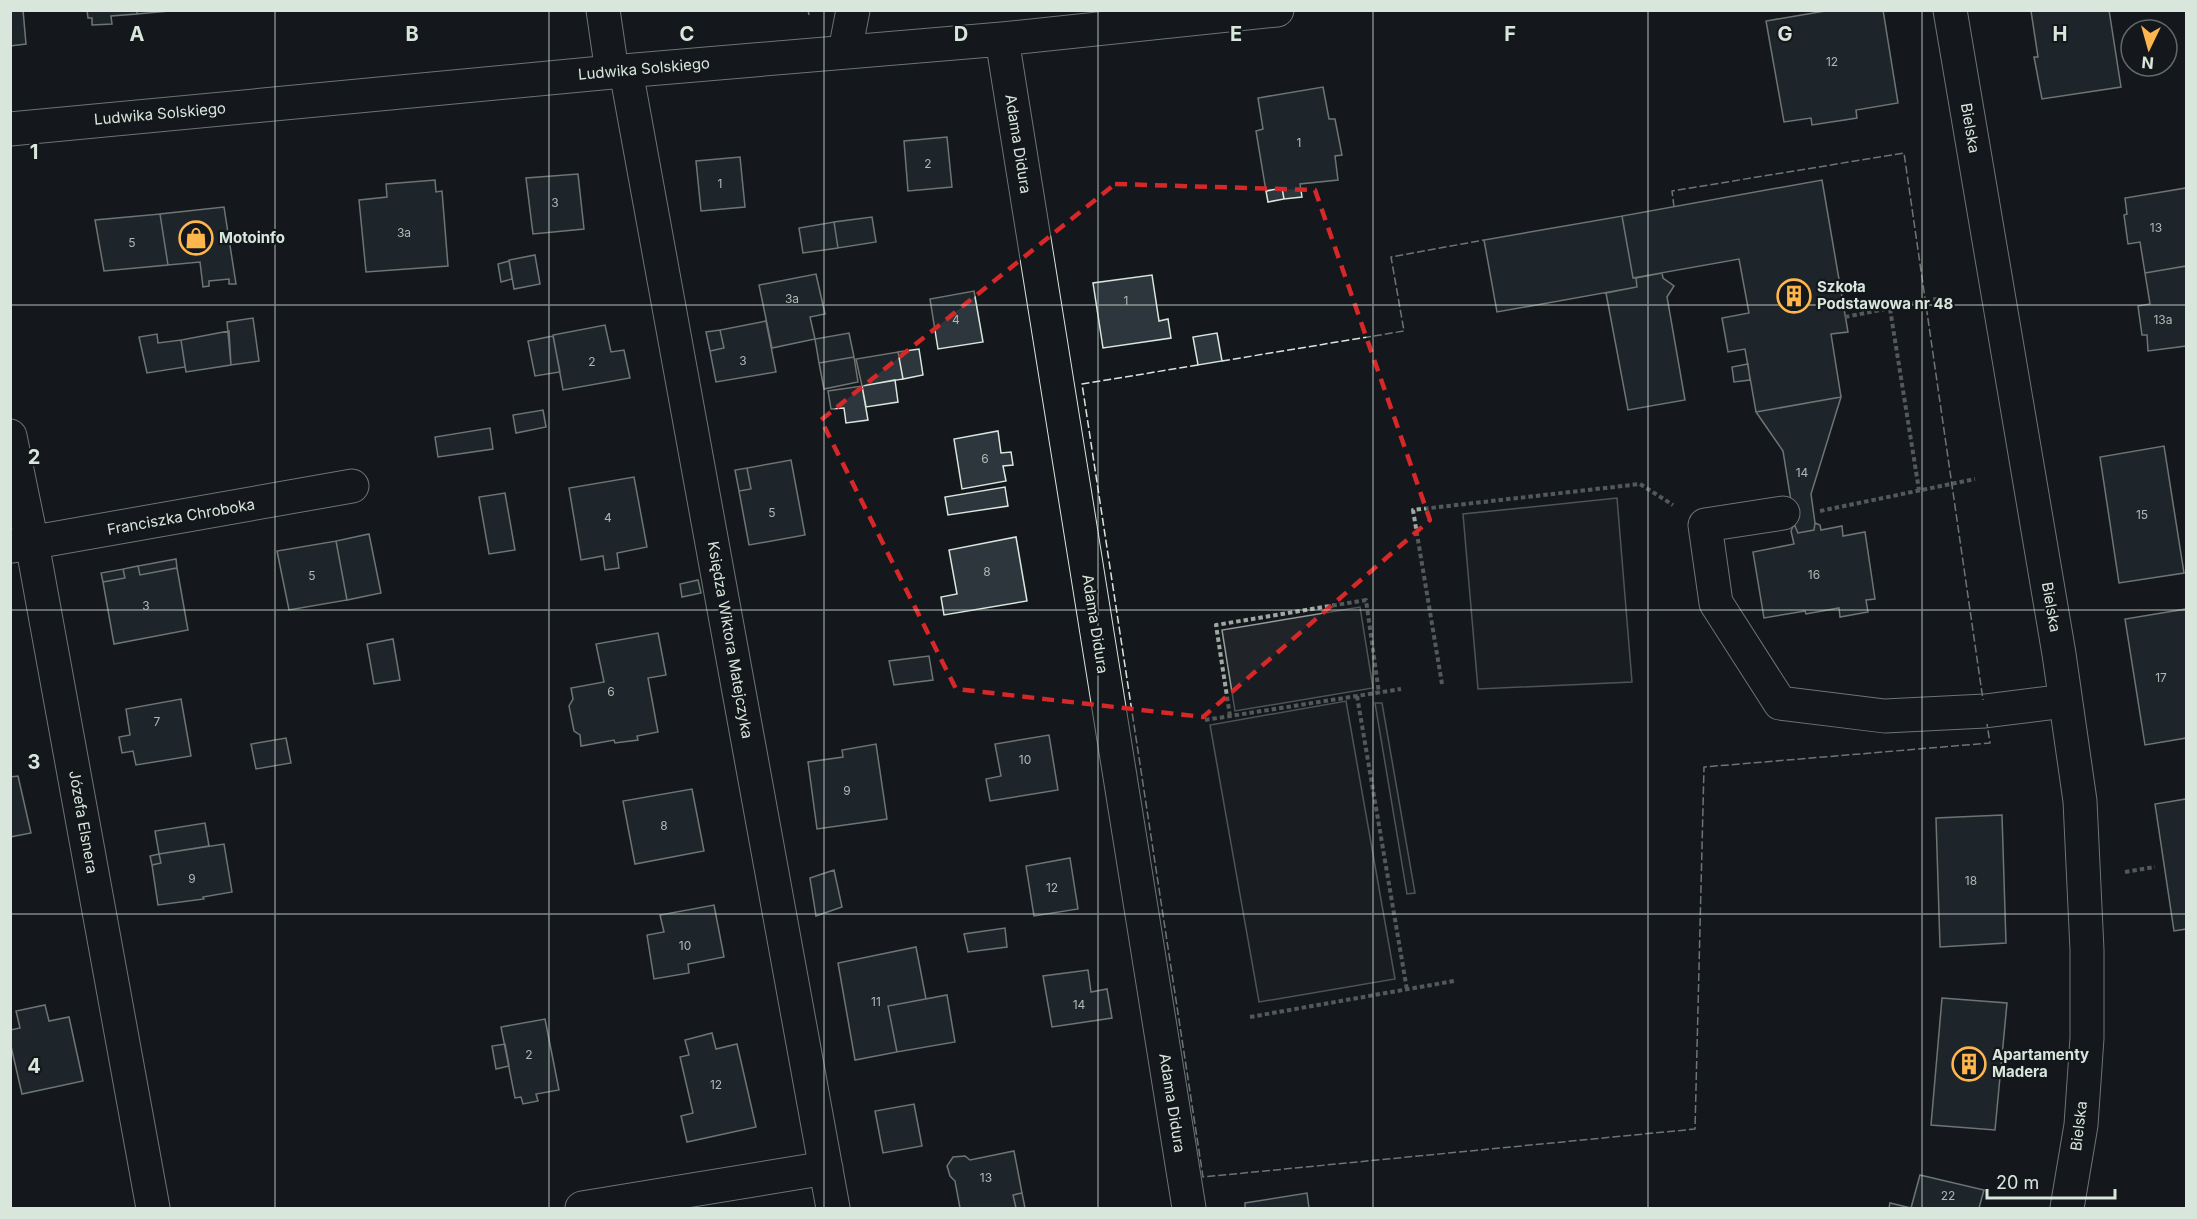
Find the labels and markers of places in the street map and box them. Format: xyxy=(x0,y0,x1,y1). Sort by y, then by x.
shop icon: Motoinfo xyxy=(178,220,214,256)
place label: Motoinfo xyxy=(219,228,285,247)
place label: Szkoła Podstawowa nr 48 xyxy=(1817,277,1954,313)
building icon: Szkoła Podstawowa nr 48 xyxy=(1776,278,1812,314)
place label: Apartamenty Madera xyxy=(1992,1045,2089,1081)
building icon: Apartamenty Madera xyxy=(1951,1046,1987,1082)

